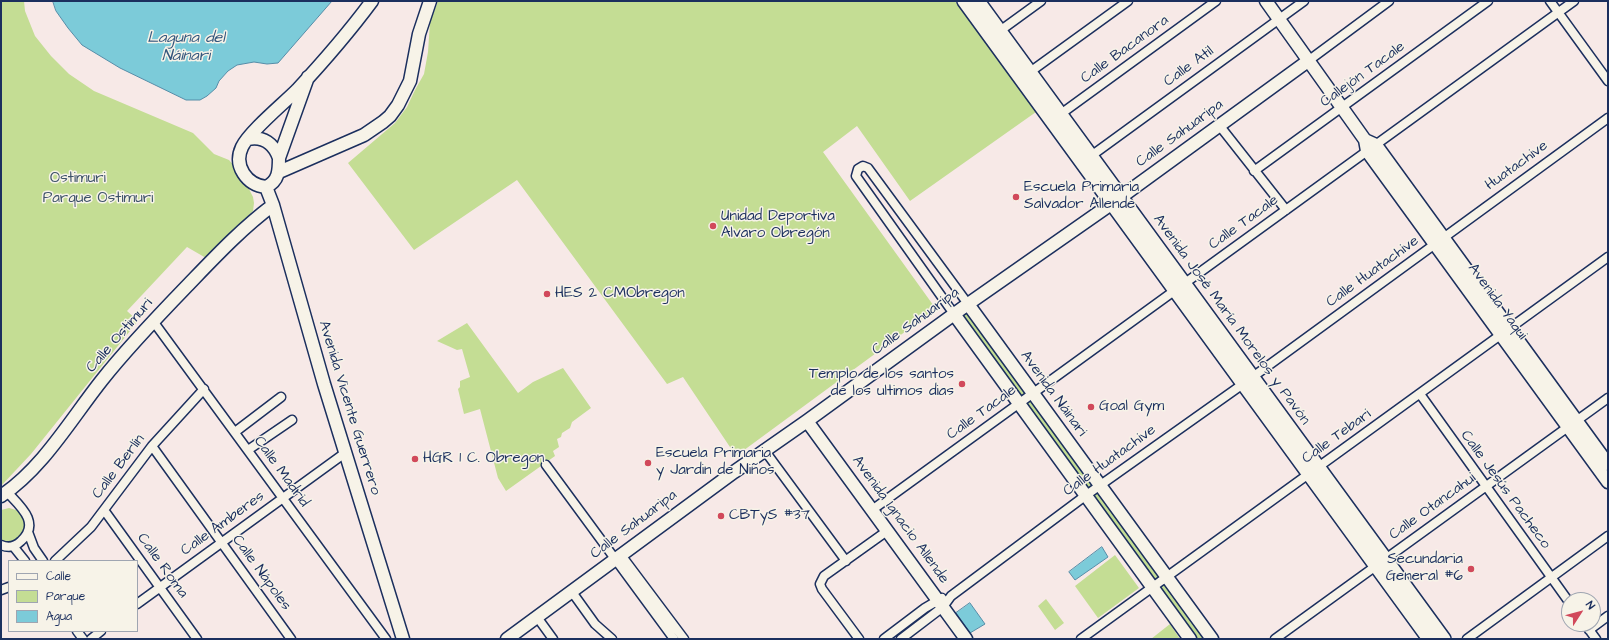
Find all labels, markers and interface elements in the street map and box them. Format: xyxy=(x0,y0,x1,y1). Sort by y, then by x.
street label: Calle Bacanora xyxy=(1077,12,1173,88)
water label: Laguna del Náinari xyxy=(147,29,225,67)
street label: Callejón Tacale xyxy=(1317,38,1409,112)
street label: Calle Atil xyxy=(1160,43,1218,91)
street label: Calle Sahuaripa xyxy=(1133,96,1227,172)
street label: Huatachive xyxy=(1482,137,1552,195)
park label: Ostimuri xyxy=(50,170,106,188)
place label: Escuela Primaria Salvador Allende xyxy=(1024,179,1139,214)
park label: Parque Ostimuri xyxy=(43,190,153,208)
marker: Escuela Primaria Salvador Allende xyxy=(1011,192,1021,202)
street label: Calle Tacale xyxy=(1206,192,1282,254)
place label: Unidad Deportiva Alvaro Obregón xyxy=(721,208,835,243)
street label: Avenida José María Morelos y Pavón xyxy=(1149,211,1313,429)
marker: Unidad Deportiva Alvaro Obregón xyxy=(708,221,718,231)
street label: Calle Huatachive xyxy=(1323,232,1423,312)
street label: Avenida Yaqui xyxy=(1463,260,1531,344)
street label: Calle Sahuaripa xyxy=(869,284,963,360)
place label: HES 2 CMObregon xyxy=(555,285,685,303)
marker: HES 2 CMObregon xyxy=(542,289,552,299)
street label: Calle Ostimuri xyxy=(83,295,157,377)
street label: Avenida Vicente Guerrero xyxy=(314,319,384,497)
street label: Avenida Náinari xyxy=(1016,348,1090,440)
place label: Templo de los santos de los ultimos dias xyxy=(809,366,954,401)
marker: Templo de los santos de los ultimos dias xyxy=(957,379,967,389)
street label: Calle Tacale xyxy=(944,382,1020,444)
place label: Goal Gym xyxy=(1099,398,1164,416)
marker: Goal Gym xyxy=(1086,402,1096,412)
street label: Calle Tebari xyxy=(1299,406,1375,468)
street label: Calle Huatachive xyxy=(1060,421,1160,501)
street label: Calle Jesús Pacheco xyxy=(1456,427,1554,553)
street label: Calle Berlín xyxy=(89,431,149,503)
street label: Calle Madrid xyxy=(249,433,313,511)
place label: Escuela Primaria y Jardin de Niños xyxy=(656,445,775,480)
place label: HGR 1 C. Obregon xyxy=(423,450,544,468)
street label: Avenida Ignacio Allende xyxy=(848,453,952,587)
marker: HGR 1 C. Obregon xyxy=(410,454,420,464)
marker: Escuela Primaria y Jardin de Niños xyxy=(643,458,653,468)
street label: Calle Otancahui xyxy=(1386,470,1480,544)
street label: Calle Sahuaripa xyxy=(587,487,681,563)
street label: Calle Amberes xyxy=(178,488,268,560)
place label: CBTyS #37 xyxy=(729,507,810,525)
marker: CBTyS #37 xyxy=(716,511,726,521)
street label: Calle Roma xyxy=(133,530,191,602)
street label: Calle Nápoles xyxy=(228,532,294,614)
place label: Secundaria General #6 xyxy=(1386,551,1463,586)
legend xyxy=(8,560,138,632)
marker: Secundaria General #6 xyxy=(1466,564,1476,574)
text: Calle xyxy=(46,568,71,585)
text: Parque xyxy=(46,588,85,605)
north arrow xyxy=(1561,592,1601,632)
text: N xyxy=(1582,598,1598,612)
text: Agua xyxy=(46,608,72,625)

